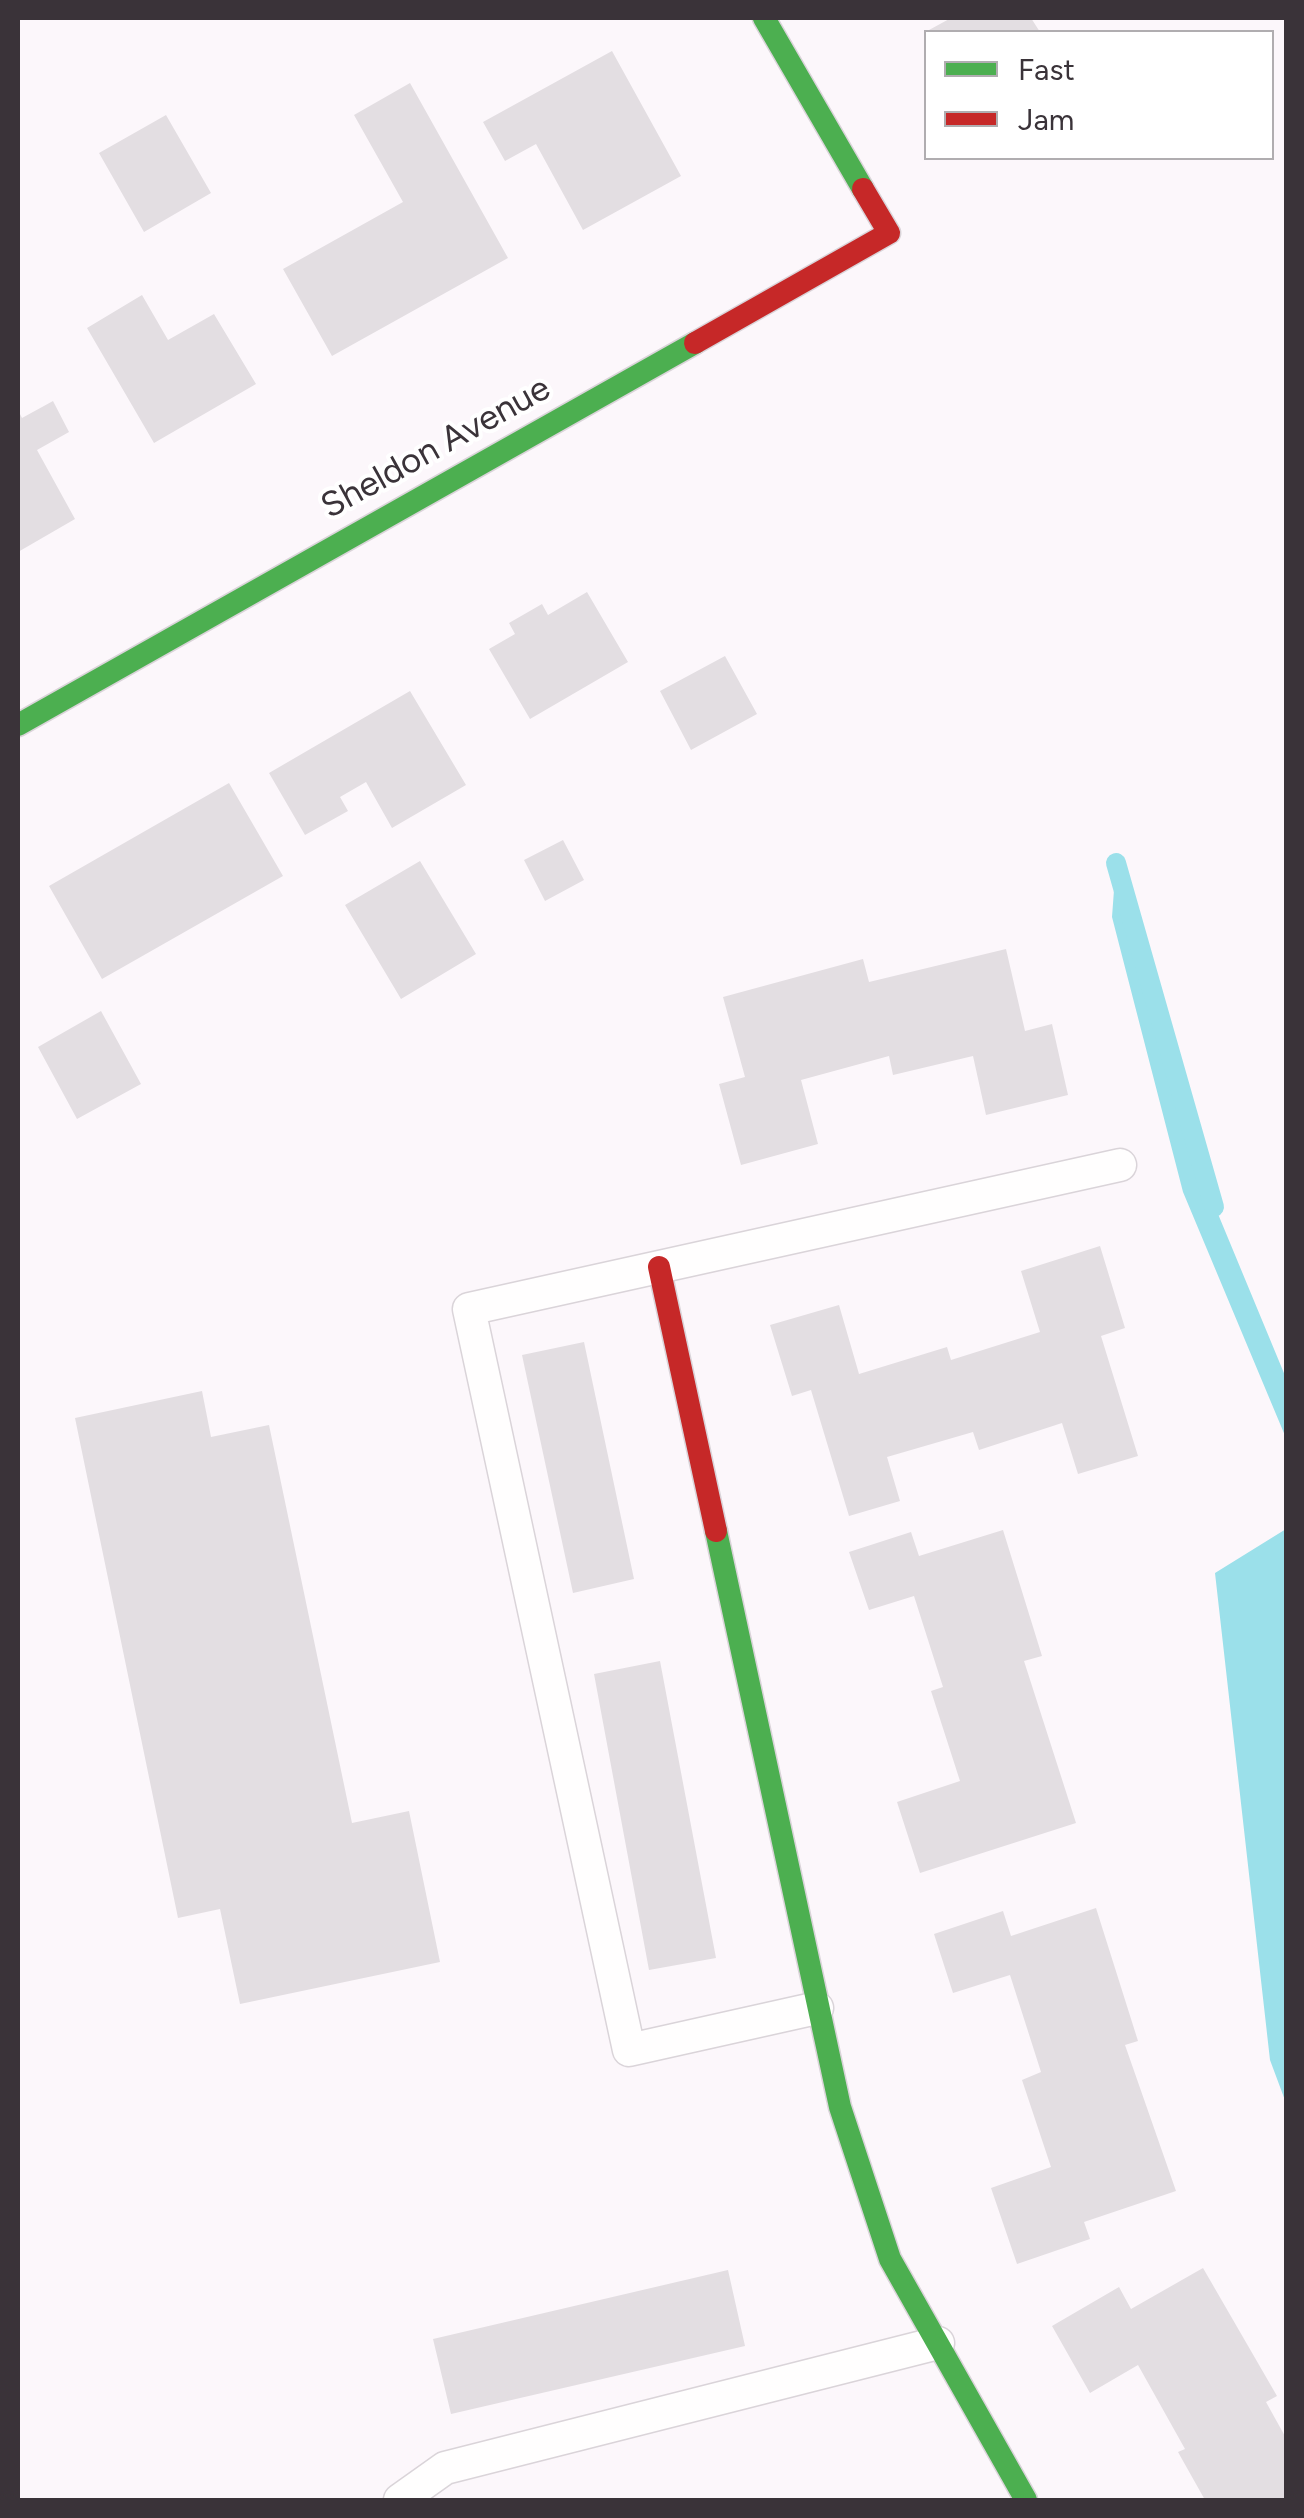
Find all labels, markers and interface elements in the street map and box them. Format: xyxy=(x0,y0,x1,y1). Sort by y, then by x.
legend xyxy=(924,30,1274,160)
text: Fast xyxy=(1018,51,1075,88)
text: Jam xyxy=(1018,101,1074,138)
street label: Sheldon Avenue xyxy=(314,368,558,528)

